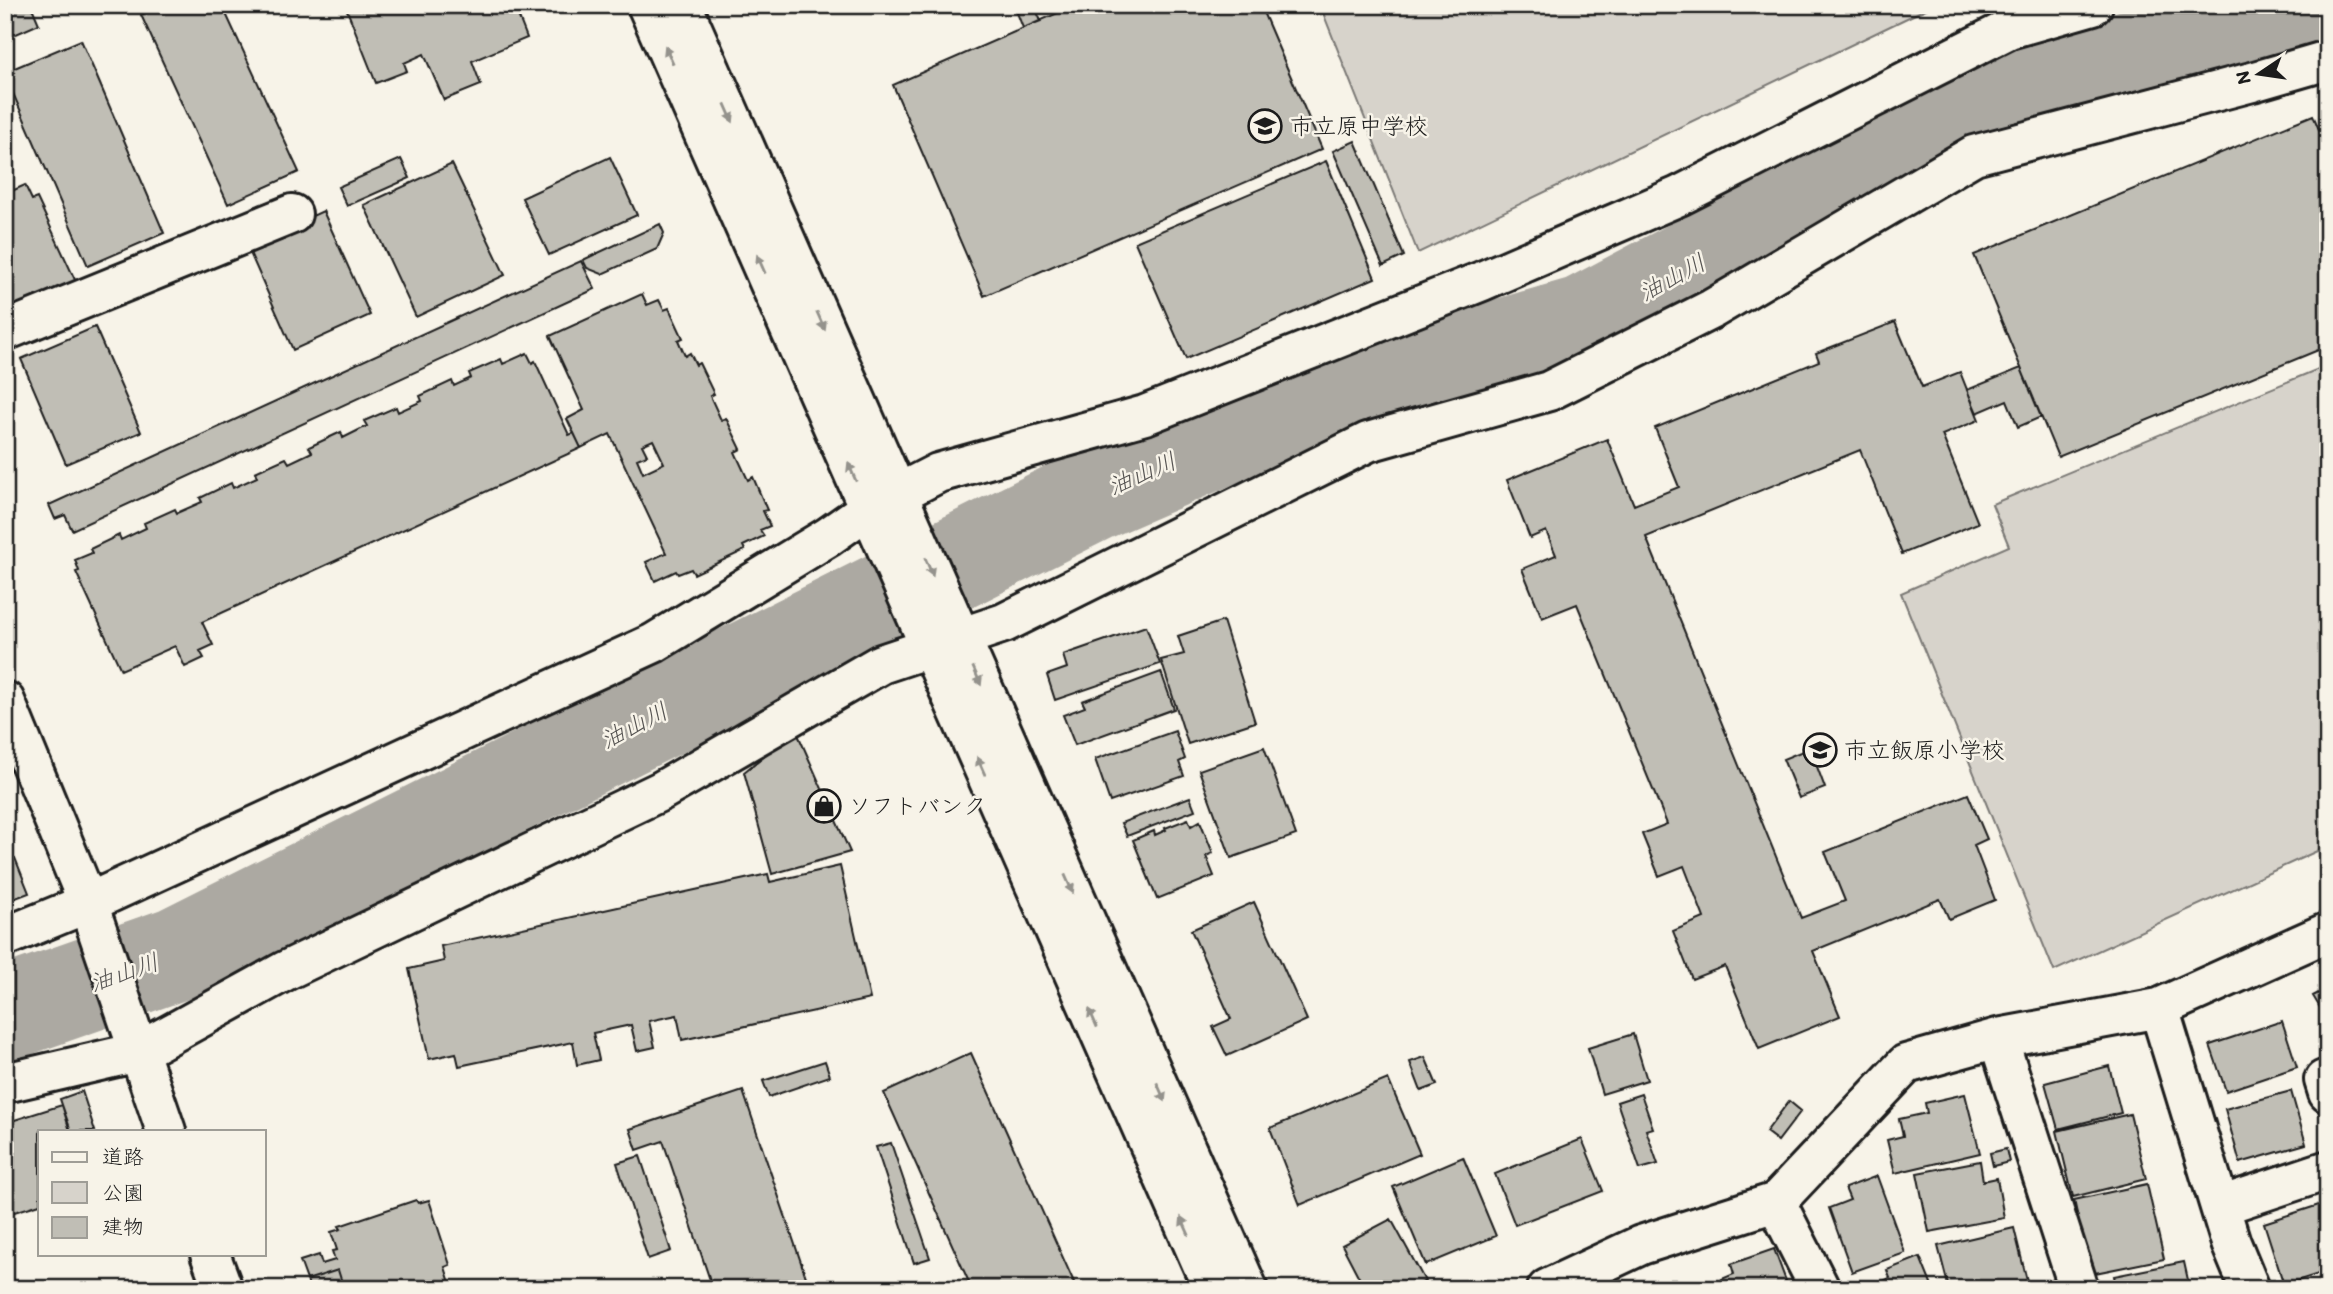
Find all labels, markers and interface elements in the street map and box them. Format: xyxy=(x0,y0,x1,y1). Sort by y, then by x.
north arrow xyxy=(2224,38,2294,108)
one-way arrow xyxy=(663,45,674,66)
text: N xyxy=(2230,69,2256,87)
one-way arrow xyxy=(724,102,735,123)
school or university icon: 市立原中学校 xyxy=(1246,107,1284,145)
place label: 市立原中学校 xyxy=(1290,112,1428,140)
water label: 油山川 xyxy=(1633,247,1711,307)
one-way arrow xyxy=(755,253,766,274)
one-way arrow xyxy=(815,311,827,331)
water label: 油山川 xyxy=(1103,446,1181,500)
one-way arrow xyxy=(846,462,858,482)
one-way arrow xyxy=(923,557,935,577)
one-way arrow xyxy=(971,666,983,686)
water label: 油山川 xyxy=(595,696,673,754)
school or university icon: 市立飯原小学校 xyxy=(1801,731,1839,769)
place label: 市立飯原小学校 xyxy=(1844,736,2005,764)
one-way arrow xyxy=(975,755,986,776)
shop icon: ソフトバンク xyxy=(805,787,843,825)
place label: ソフトバンク xyxy=(848,792,986,820)
one-way arrow xyxy=(1063,874,1075,894)
water label: 油山川 xyxy=(85,947,163,997)
one-way arrow xyxy=(1087,1008,1098,1029)
one-way arrow xyxy=(1155,1082,1167,1102)
legend xyxy=(38,1130,266,1256)
text: 道路 xyxy=(102,1144,144,1169)
text: 公園 xyxy=(102,1180,144,1205)
text: 建物 xyxy=(102,1214,144,1239)
one-way arrow xyxy=(1179,1216,1190,1237)

